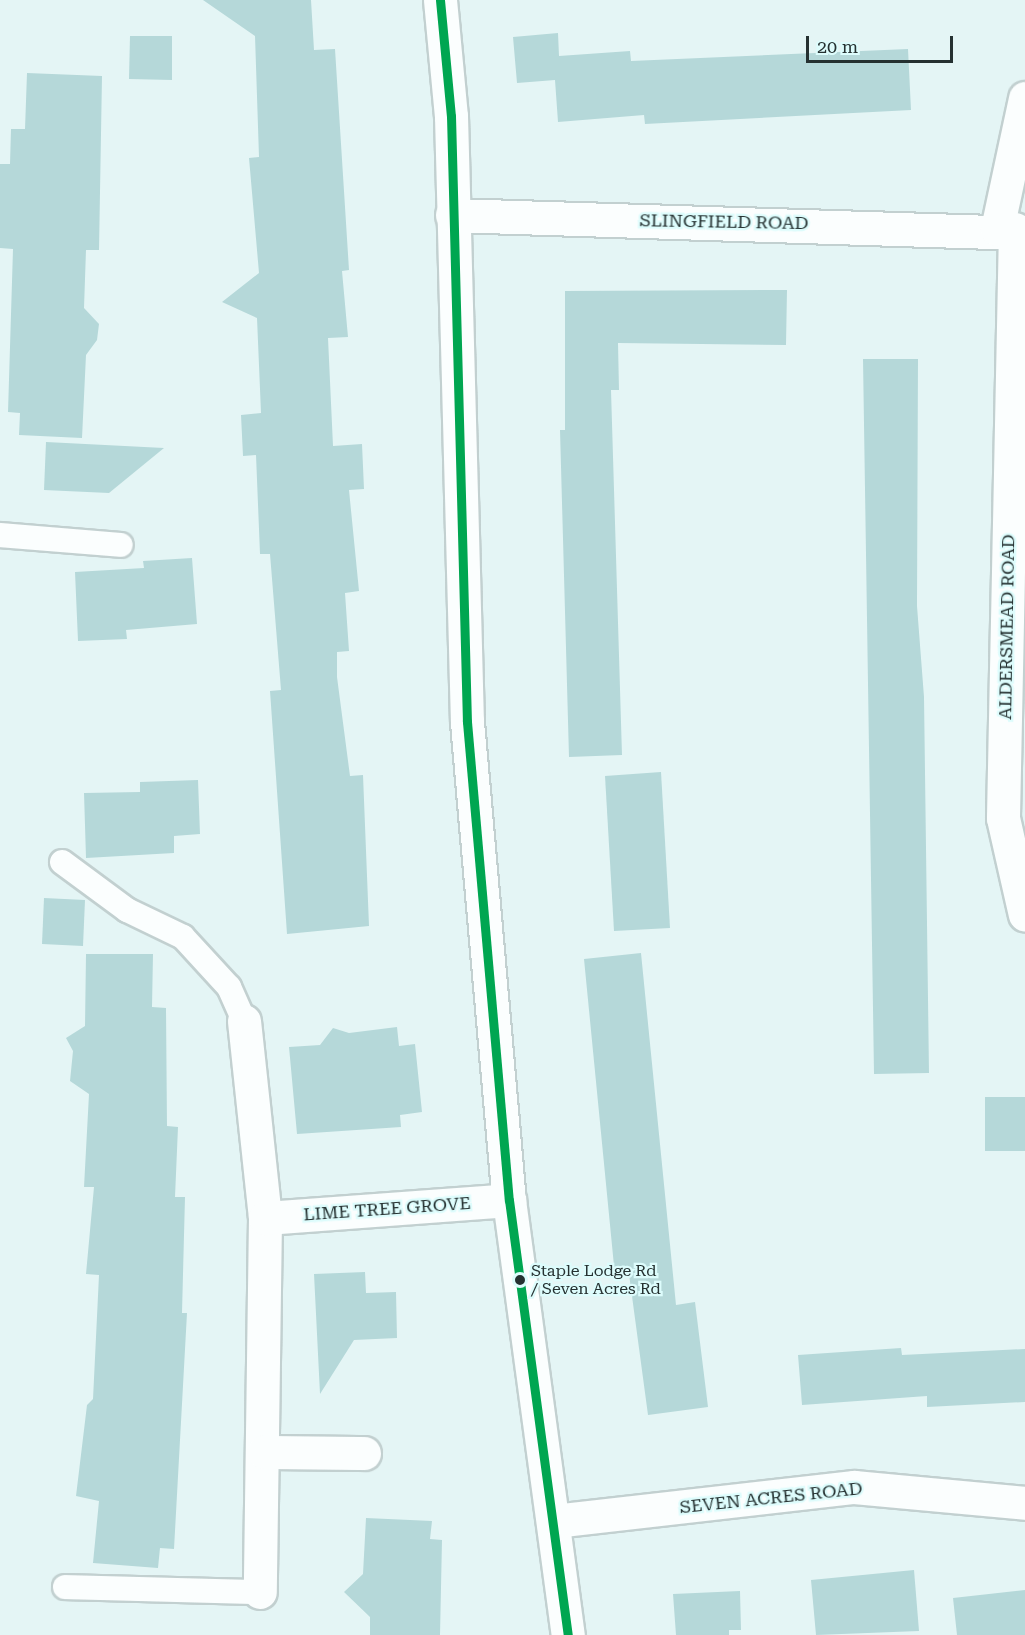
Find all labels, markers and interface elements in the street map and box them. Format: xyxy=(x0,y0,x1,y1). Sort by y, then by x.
scale bar xyxy=(809,24,956,62)
text: 20 m xyxy=(817,36,858,57)
street label: SLINGFIELD ROAD xyxy=(639,210,809,234)
street label: ALDERSMEAD ROAD xyxy=(995,534,1019,720)
street label: LIME TREE GROVE xyxy=(303,1192,471,1226)
place label: Staple Lodge Rd / Seven Acres Rd xyxy=(531,1261,661,1299)
marker: Staple Lodge Rd / Seven Acres Rd xyxy=(514,1274,526,1286)
street label: SEVEN ACRES ROAD xyxy=(679,1478,863,1518)

